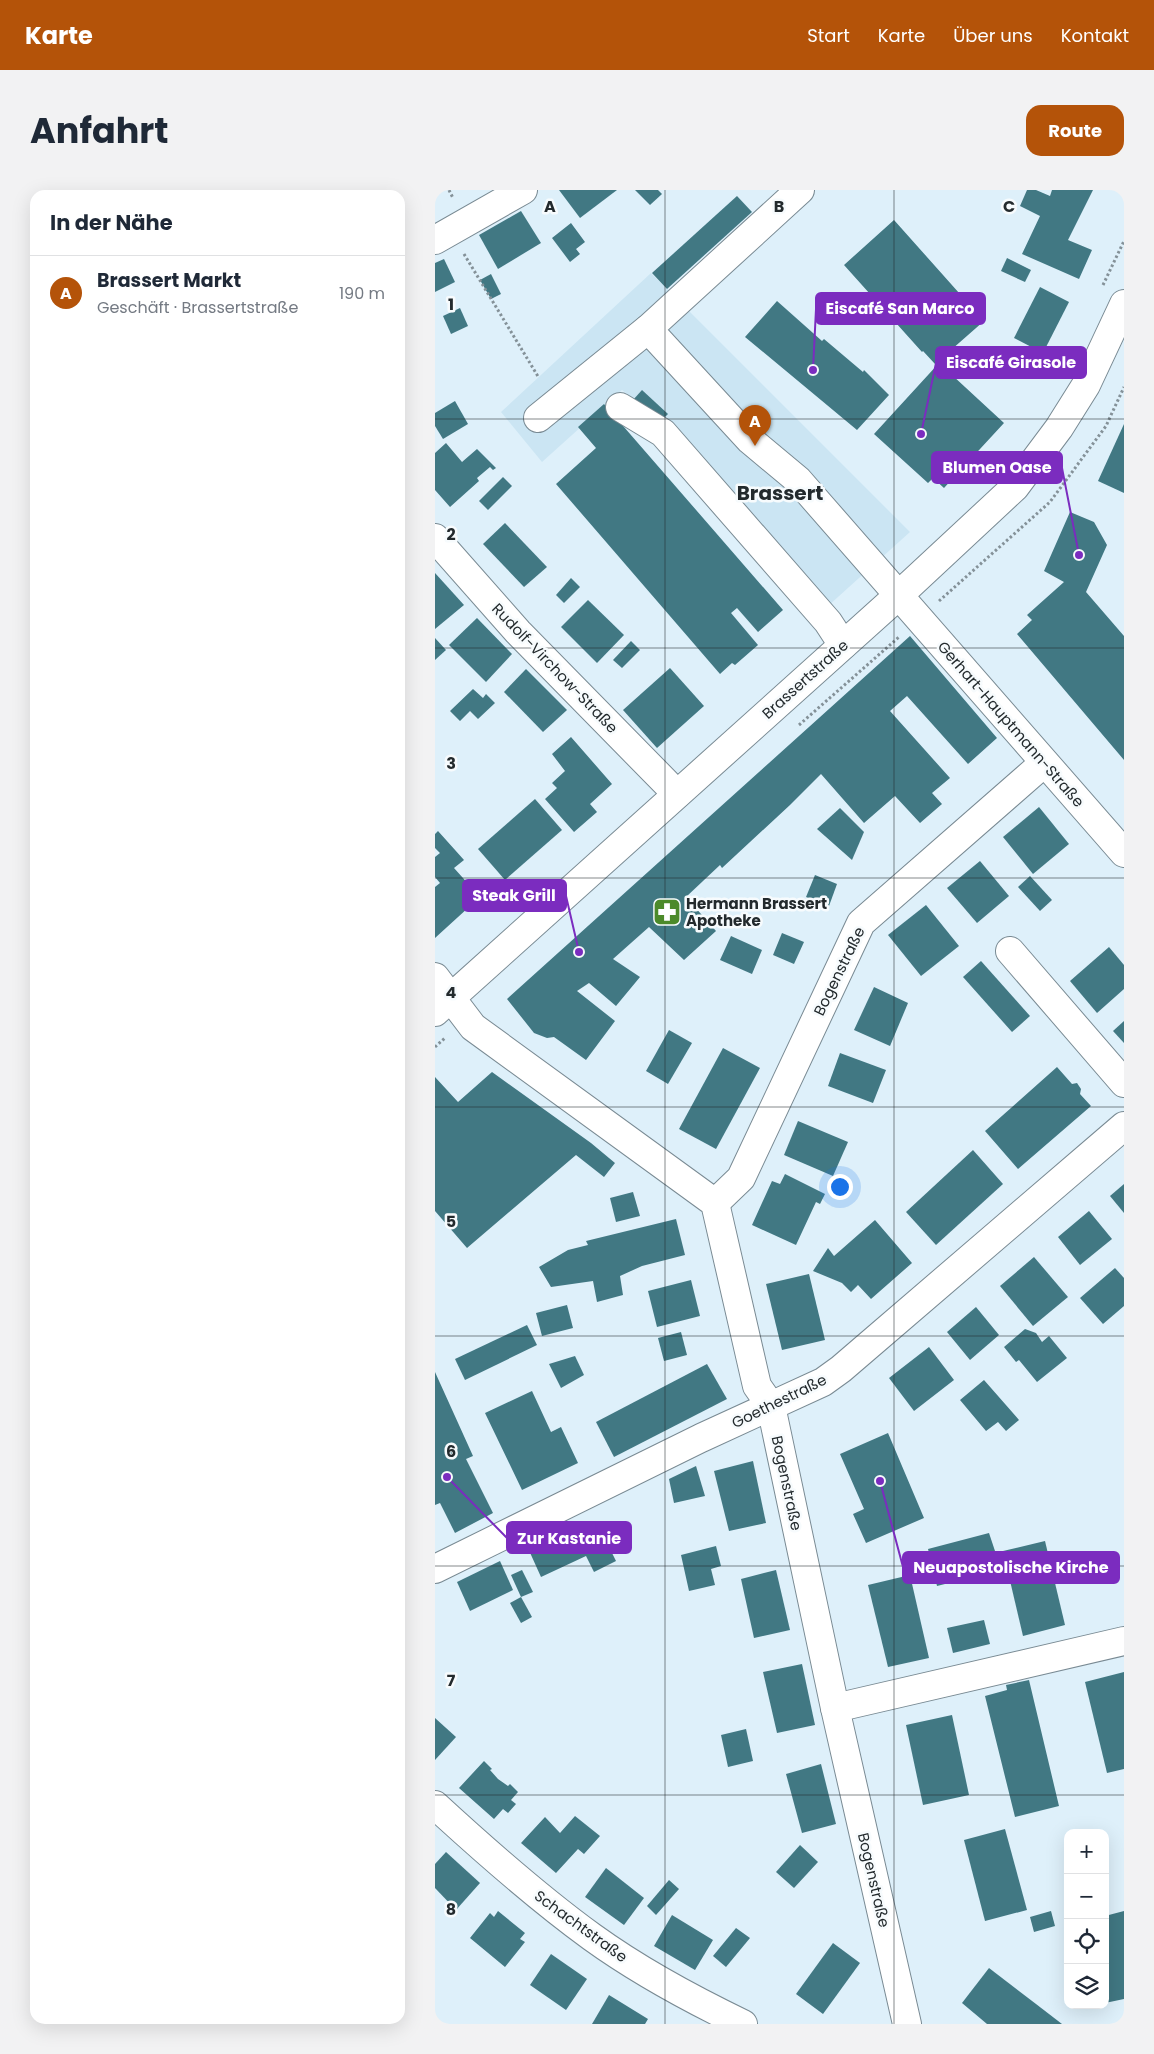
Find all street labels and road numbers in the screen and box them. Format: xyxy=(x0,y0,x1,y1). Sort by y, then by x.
street label: Rudolf-Virchow-Straße xyxy=(487,598,623,738)
street label: Brassertstraße xyxy=(757,635,853,723)
street label: Gerhart-Hauptmann-Straße xyxy=(933,636,1089,812)
street label: Bogenstraße xyxy=(808,923,870,1019)
street label: Goethestraße xyxy=(728,1369,830,1433)
street label: Bogenstraße xyxy=(767,1434,807,1532)
street label: Bogenstraße xyxy=(853,1831,895,1929)
street label: Schachtstraße xyxy=(530,1885,632,1967)

